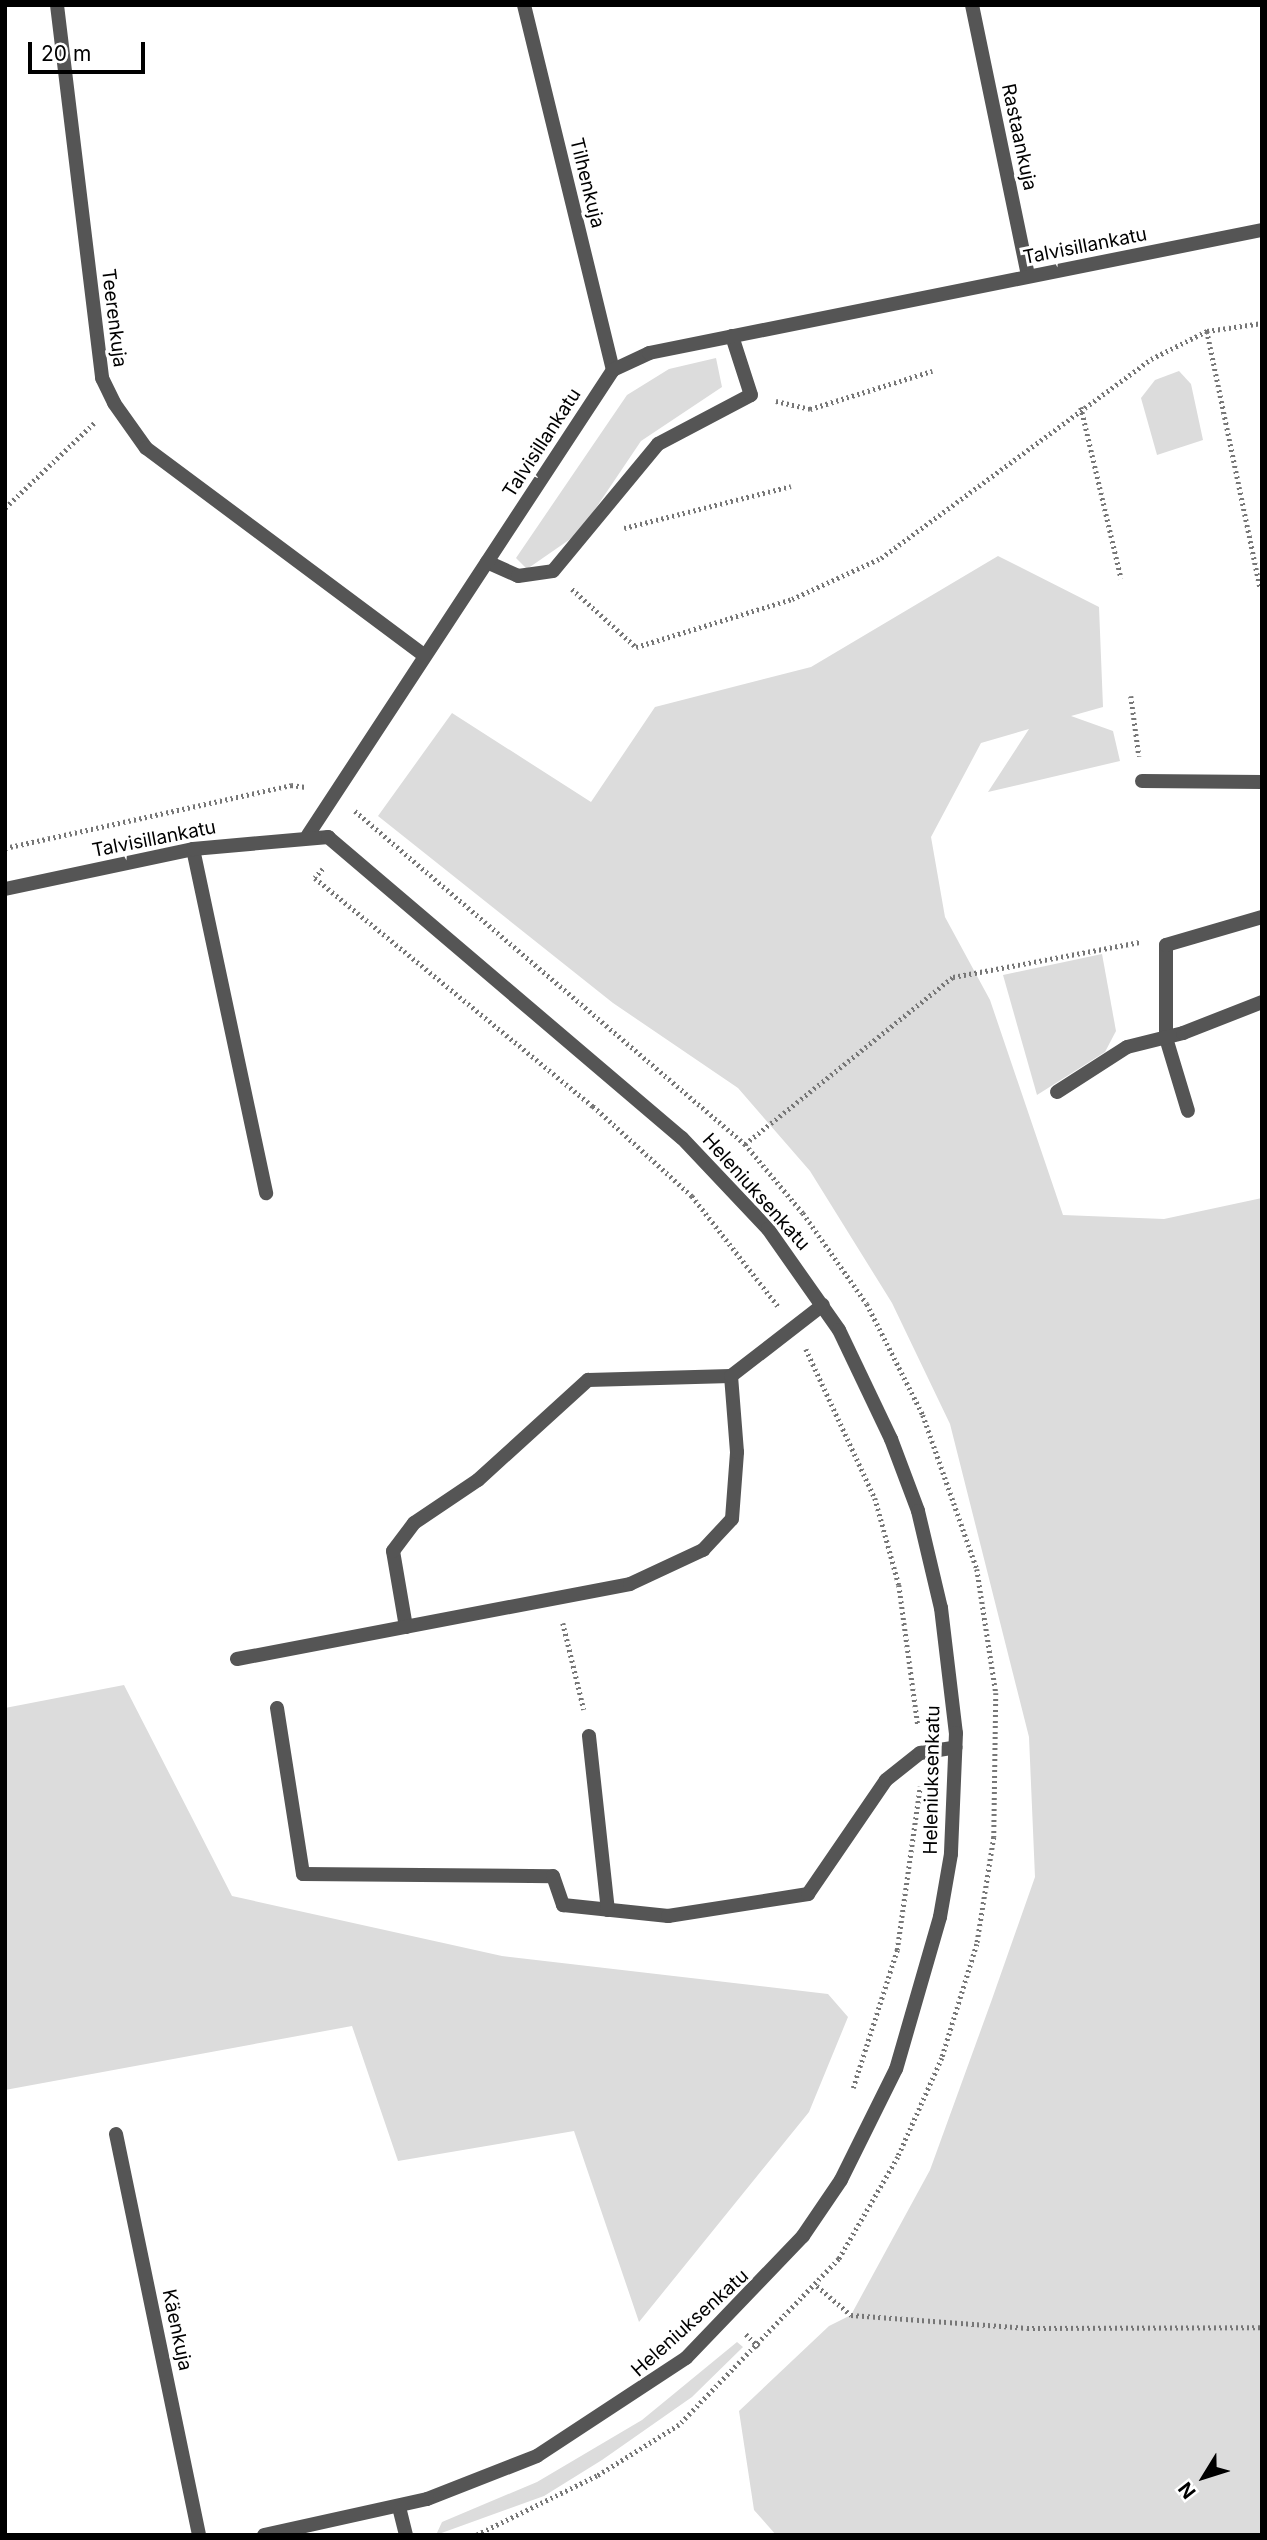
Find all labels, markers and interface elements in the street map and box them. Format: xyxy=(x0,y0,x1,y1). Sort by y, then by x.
scale bar xyxy=(32,28,149,72)
text: 20 m xyxy=(41,41,91,66)
street label: Rastaankuja xyxy=(997,81,1041,193)
street label: Tilhenkuja xyxy=(565,136,609,230)
street label: Talvisillankatu xyxy=(1021,223,1149,269)
street label: Teerenkuja xyxy=(97,267,131,369)
street label: Talvisillankatu xyxy=(498,384,586,502)
street label: Talvisillankatu xyxy=(90,816,218,862)
street label: Heleniuksenkatu xyxy=(698,1129,814,1255)
street label: Heleniuksenkatu xyxy=(919,1705,945,1855)
street label: Heleniuksenkatu xyxy=(627,2265,753,2381)
street label: Käenkuja xyxy=(157,2287,197,2373)
north arrow xyxy=(1169,2442,1239,2512)
text: N xyxy=(1174,2477,1201,2503)

